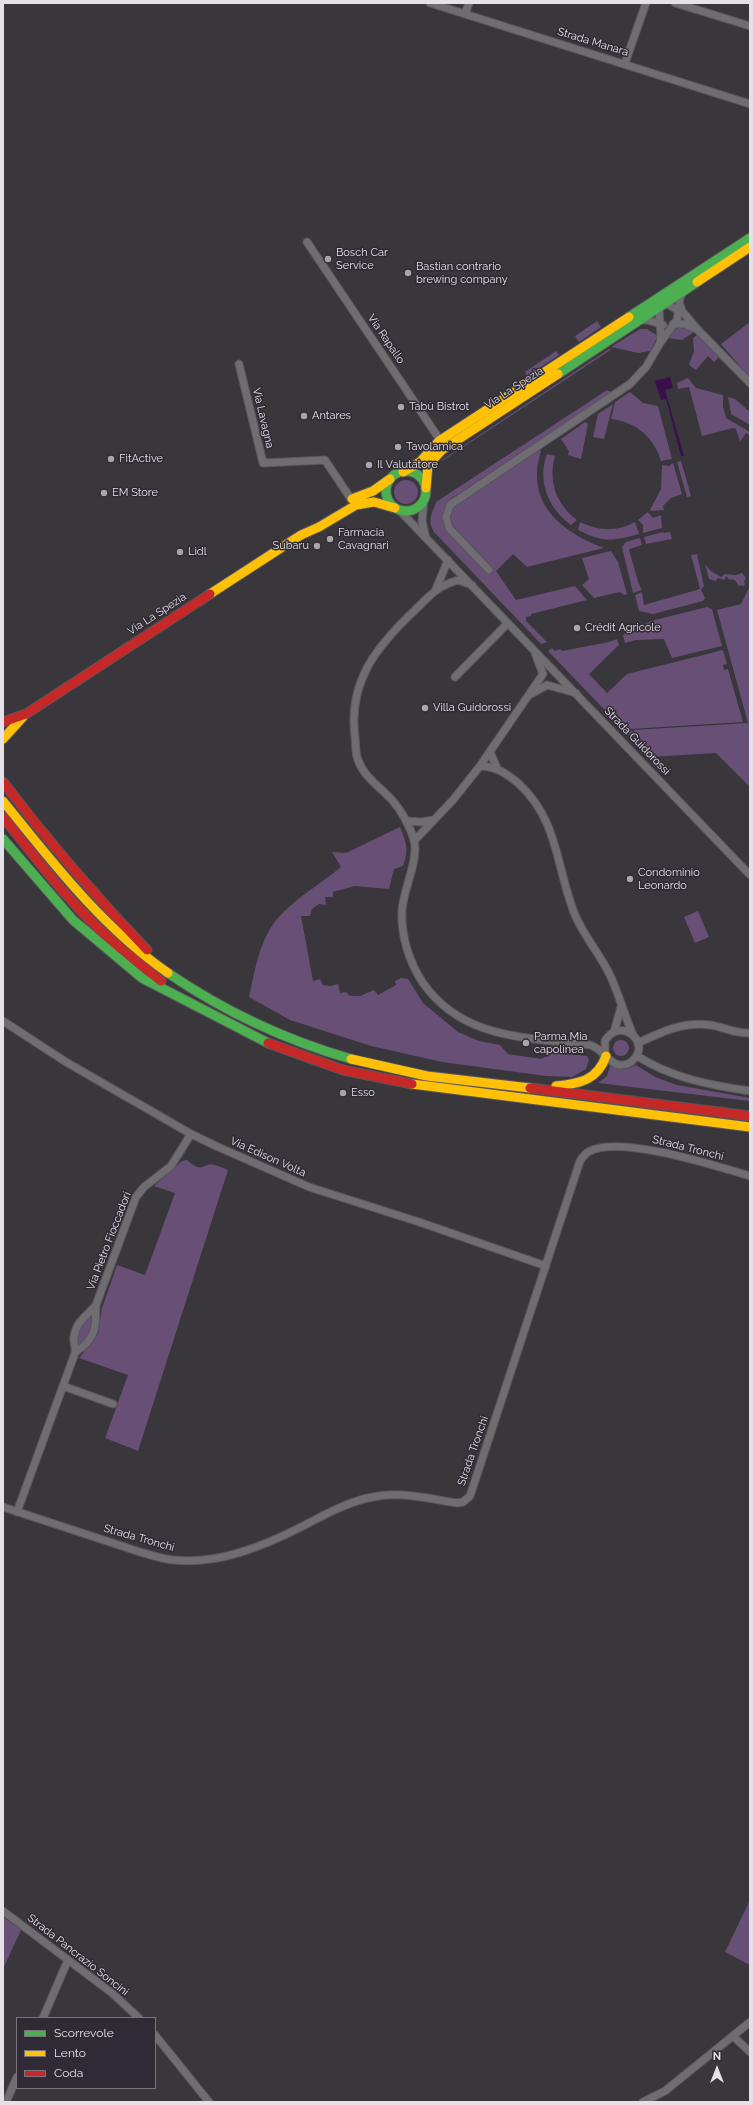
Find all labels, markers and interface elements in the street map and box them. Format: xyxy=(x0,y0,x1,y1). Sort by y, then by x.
street label: Strada Manara xyxy=(556,25,630,59)
place label: Bosch Car Service xyxy=(336,246,388,272)
marker: Bosch Car Service xyxy=(323,254,333,264)
place label: Bastian contrario brewing company xyxy=(416,260,508,286)
marker: Bastian contrario brewing company xyxy=(403,268,413,278)
street label: Via Rapallo xyxy=(365,312,407,366)
street label: Via La Spezia xyxy=(482,364,546,412)
street label: Via Lavagna xyxy=(250,386,276,450)
place label: Tabù Bistrot xyxy=(409,400,469,414)
marker: Tabù Bistrot xyxy=(396,402,406,412)
place label: Antares xyxy=(312,409,351,423)
marker: Antares xyxy=(299,411,309,421)
place label: Tavolamica xyxy=(406,440,463,454)
marker: Tavolamica xyxy=(393,442,403,452)
place label: FitActive xyxy=(119,452,163,466)
marker: FitActive xyxy=(106,454,116,464)
place label: Il Valutatore xyxy=(377,458,438,472)
marker: Il Valutatore xyxy=(364,460,374,470)
place label: EM Store xyxy=(112,486,158,500)
marker: EM Store xyxy=(99,488,109,498)
place label: Farmacia Cavagnari xyxy=(338,526,389,552)
marker: Farmacia Cavagnari xyxy=(325,534,335,544)
place label: Subaru xyxy=(273,539,309,553)
marker: Subaru xyxy=(312,541,322,551)
place label: Lidl xyxy=(188,545,207,559)
marker: Lidl xyxy=(175,547,185,557)
street label: Via La Spezia xyxy=(125,590,189,638)
place label: Crédit Agricole xyxy=(585,621,661,635)
marker: Crédit Agricole xyxy=(572,623,582,633)
place label: Villa Guidorossi xyxy=(433,701,511,715)
marker: Villa Guidorossi xyxy=(420,703,430,713)
street label: Strada Guidorossi xyxy=(601,704,673,778)
place label: Condominio Leonardo xyxy=(638,866,700,892)
marker: Condominio Leonardo xyxy=(625,874,635,884)
place label: Parma Mia capolinea xyxy=(534,1030,588,1056)
marker: Parma Mia capolinea xyxy=(521,1038,531,1048)
place label: Esso xyxy=(351,1086,375,1100)
marker: Esso xyxy=(338,1088,348,1098)
street label: Strada Tronchi xyxy=(651,1133,725,1163)
street label: Via Edison Volta xyxy=(228,1134,308,1180)
street label: Via Pietro Fioccadori xyxy=(84,1190,134,1292)
street label: Strada Tronchi xyxy=(455,1414,491,1488)
street label: Strada Tronchi xyxy=(102,1522,176,1554)
street label: Strada Pancrazio Soncini xyxy=(25,1911,131,1999)
legend xyxy=(16,2017,156,2089)
text: Scorrevole xyxy=(54,2026,114,2040)
text: Lento xyxy=(54,2046,86,2060)
north arrow xyxy=(697,2049,737,2089)
text: N xyxy=(713,2050,721,2063)
text: Coda xyxy=(54,2066,83,2080)

